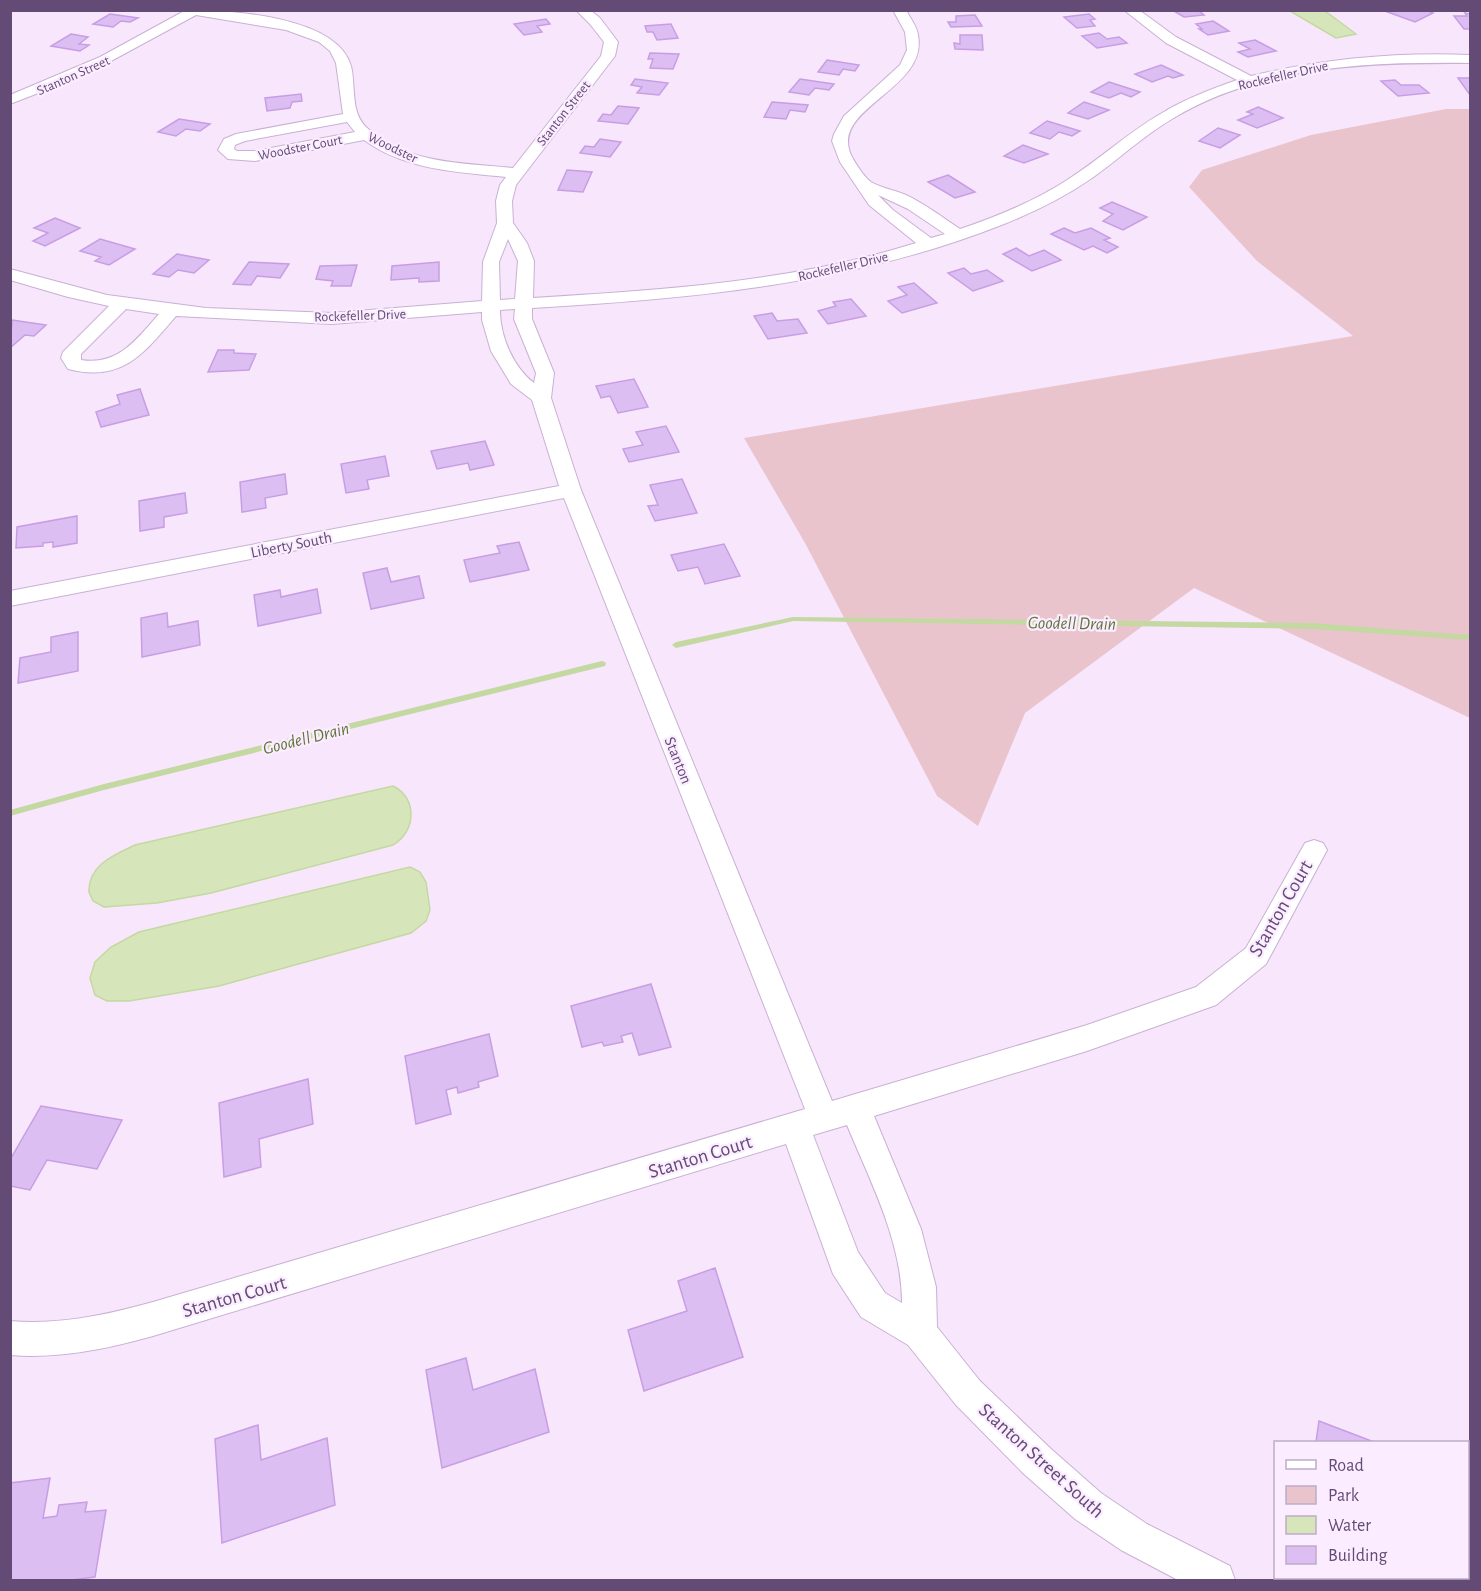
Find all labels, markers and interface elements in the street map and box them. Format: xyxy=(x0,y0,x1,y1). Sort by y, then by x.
street label: Stanton Street xyxy=(35,53,112,98)
street label: Rockefeller Drive xyxy=(1237,59,1330,93)
street label: Stanton Street xyxy=(534,78,594,149)
street label: Woodster xyxy=(366,130,420,166)
street label: Woodster Court xyxy=(257,133,344,163)
street label: Rockefeller Drive xyxy=(797,250,890,284)
street label: Rockefeller Drive xyxy=(314,307,406,325)
street label: Liberty South xyxy=(249,529,333,562)
water label: Goodell Drain xyxy=(1028,614,1116,634)
water label: Goodell Drain xyxy=(261,720,351,758)
street label: Stanton xyxy=(661,735,695,786)
street label: Stanton Court xyxy=(1245,857,1317,960)
street label: Stanton Court xyxy=(646,1132,755,1182)
street label: Stanton Court xyxy=(180,1272,289,1321)
street label: Stanton Street South xyxy=(975,1400,1108,1522)
legend xyxy=(1274,1441,1469,1579)
text: Road xyxy=(1328,1457,1364,1475)
text: Park xyxy=(1328,1487,1360,1505)
text: Water xyxy=(1328,1517,1371,1535)
text: Building xyxy=(1328,1547,1388,1565)

